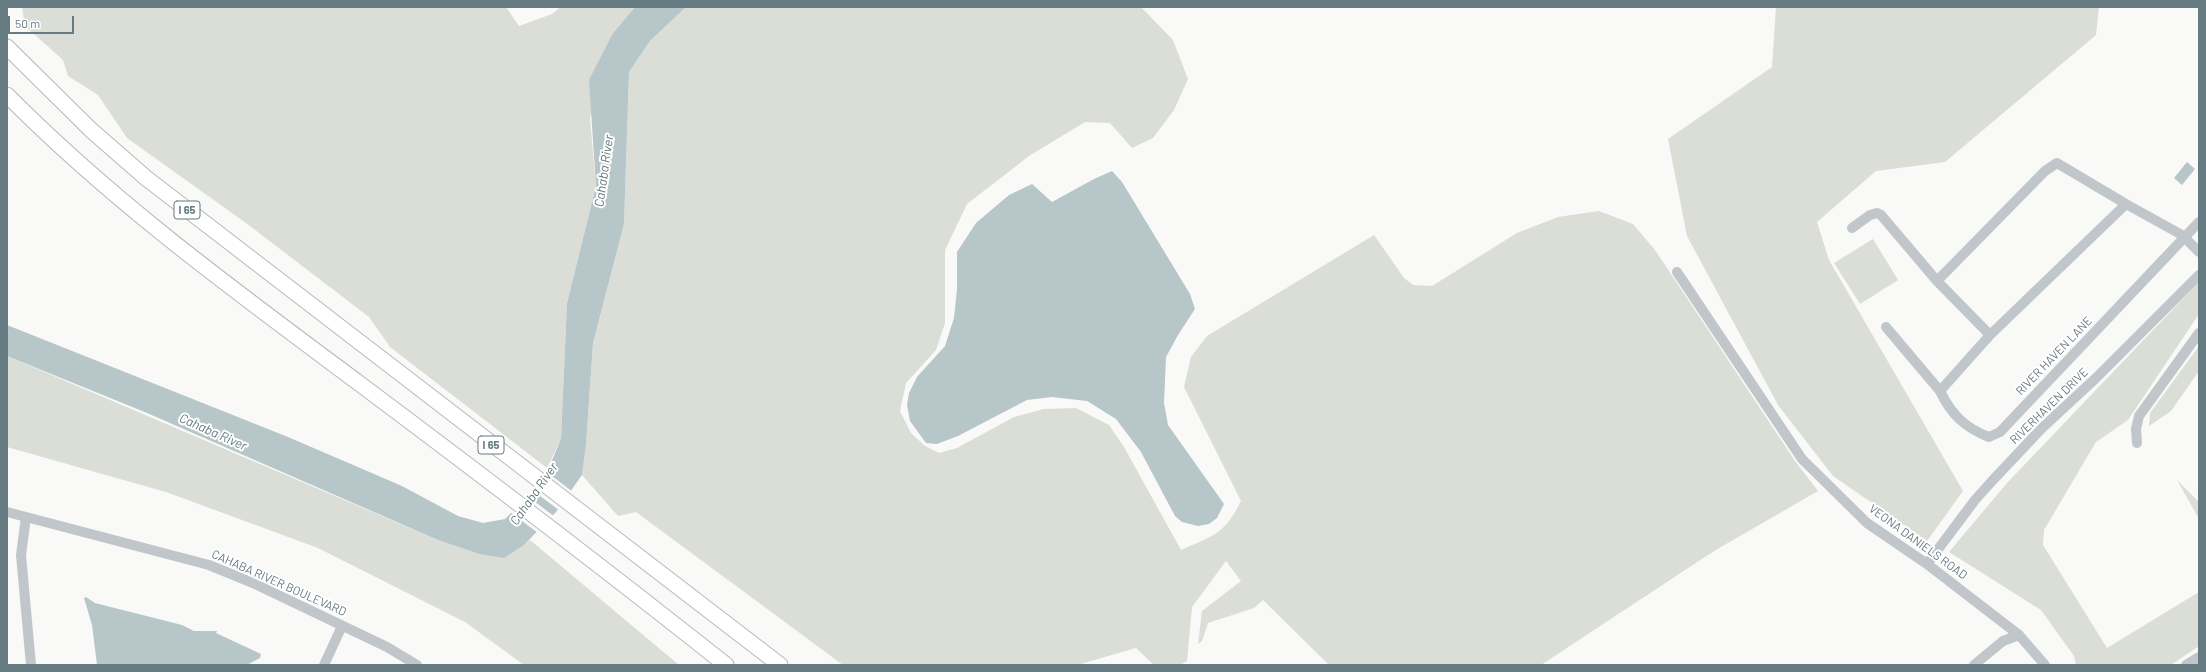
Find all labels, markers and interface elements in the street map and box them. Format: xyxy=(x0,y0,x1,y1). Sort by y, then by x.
scale bar xyxy=(10,8,76,34)
text: 50 m xyxy=(15,16,40,30)
water label: Cahaba River xyxy=(591,134,617,208)
road number: I 65 xyxy=(174,201,200,219)
street label: RIVER HAVEN LANE xyxy=(2013,314,2095,398)
street label: RIVERHAVEN DRIVE xyxy=(2007,365,2091,447)
water label: Cahaba River xyxy=(177,410,249,454)
road number: I 65 xyxy=(478,436,504,454)
water label: Cahaba River xyxy=(507,460,561,528)
street label: VEONA DANIELS ROAD xyxy=(1866,501,1970,583)
street label: CAHABA RIVER BOULEVARD xyxy=(209,547,349,619)

